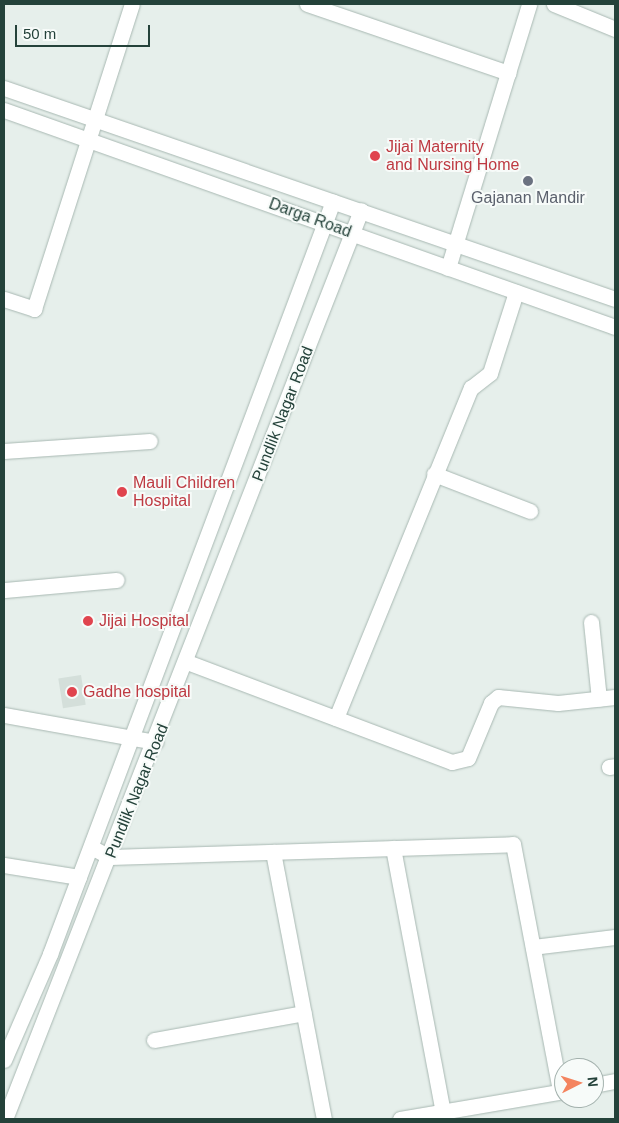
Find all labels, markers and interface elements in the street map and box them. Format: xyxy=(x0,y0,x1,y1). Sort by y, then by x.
scale bar xyxy=(18,15,152,47)
text: 50 m xyxy=(23,25,56,42)
place label: Jijai Maternity and Nursing Home xyxy=(386,137,519,175)
marker: Jijai Maternity and Nursing Home xyxy=(368,149,382,163)
marker: Gajanan Mandir xyxy=(522,175,534,187)
place label: Gajanan Mandir xyxy=(471,188,585,208)
street label: Darga Road xyxy=(266,194,354,242)
street label: Pundlik Nagar Road xyxy=(248,344,318,484)
place label: Mauli Children Hospital xyxy=(133,473,235,511)
marker: Mauli Children Hospital xyxy=(115,485,129,499)
place label: Jijai Hospital xyxy=(99,611,189,631)
marker: Jijai Hospital xyxy=(81,614,95,628)
place label: Gadhe hospital xyxy=(83,682,191,702)
marker: Gadhe hospital xyxy=(65,685,79,699)
street label: Pundlik Nagar Road xyxy=(101,721,173,861)
north arrow xyxy=(554,1058,604,1108)
text: N xyxy=(585,1076,601,1088)

